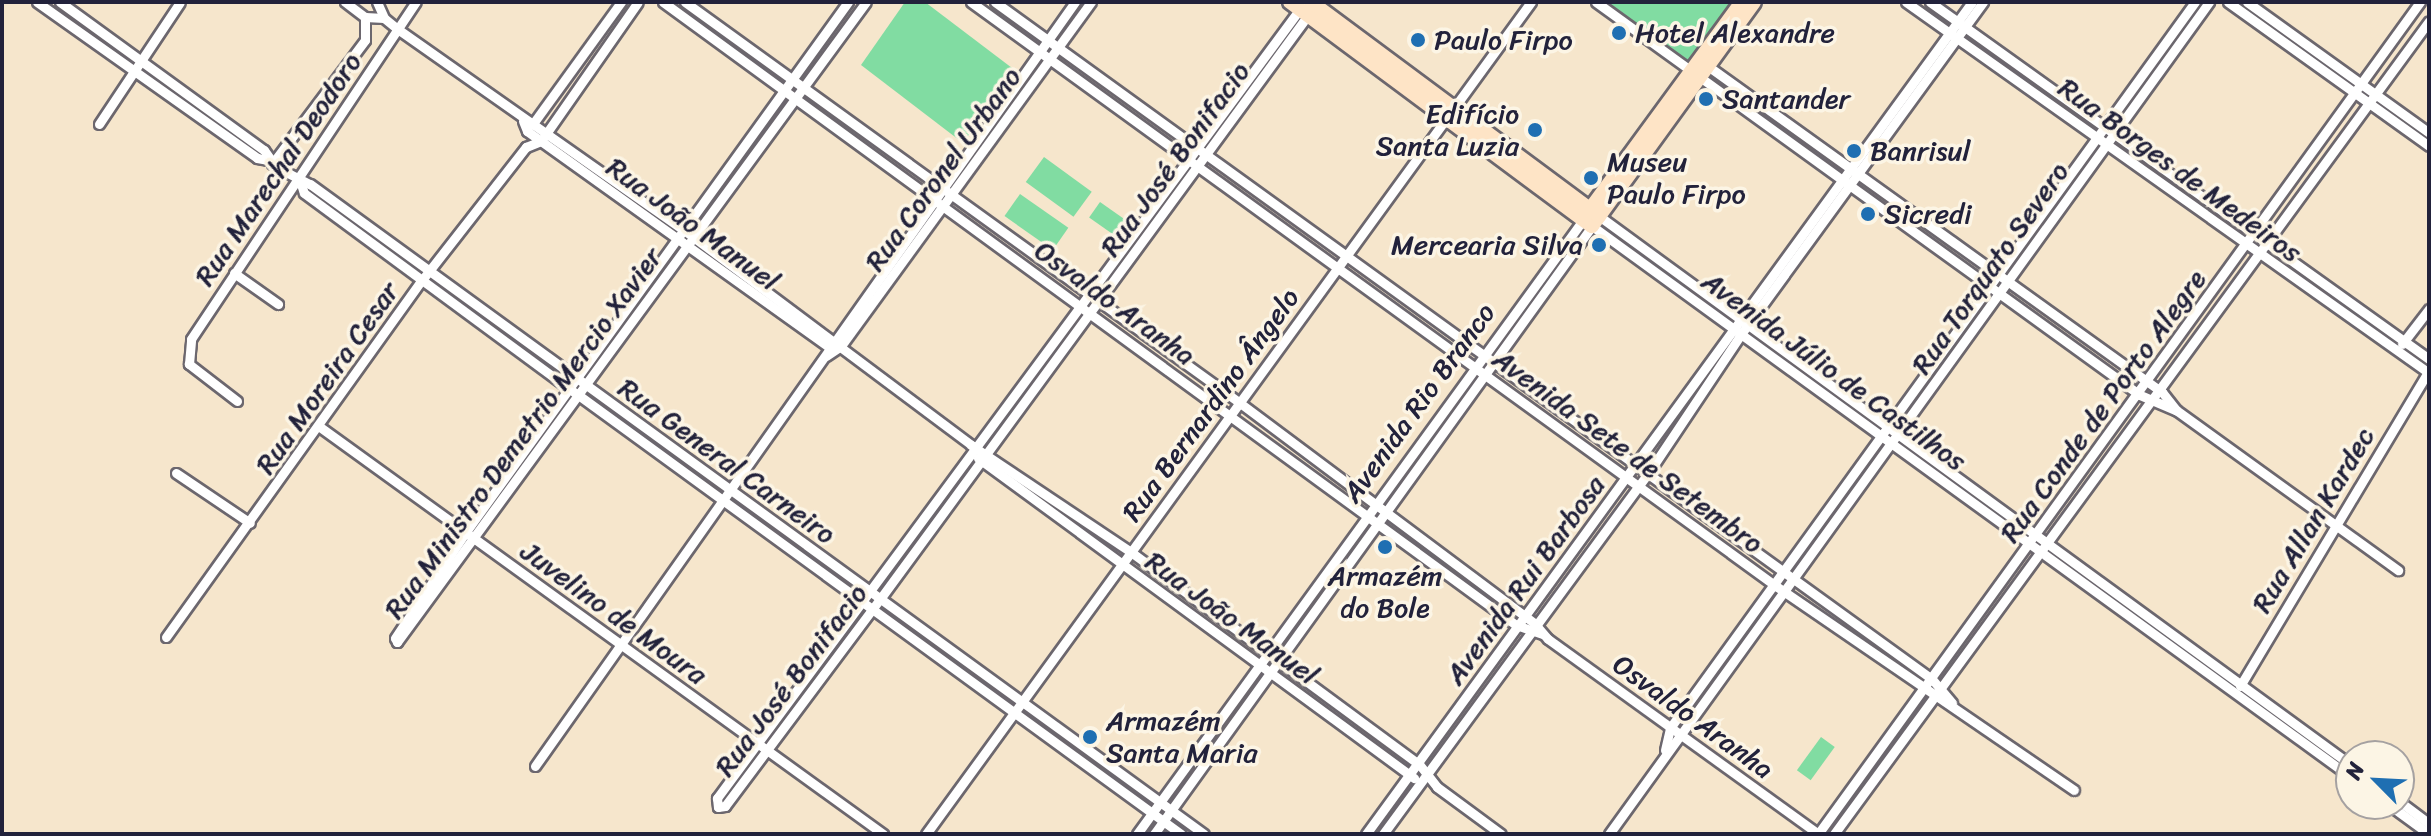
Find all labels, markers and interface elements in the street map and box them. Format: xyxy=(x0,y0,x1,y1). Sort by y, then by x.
place label: Hotel Alexandre xyxy=(1635,16,1835,50)
place label: Paulo Firpo xyxy=(1434,23,1573,57)
marker: Hotel Alexandre xyxy=(1610,24,1628,42)
marker: Paulo Firpo xyxy=(1409,31,1427,49)
street label: Rua Marechal Deodoro xyxy=(188,46,368,292)
street label: Rua José Bonifacio xyxy=(1093,55,1257,263)
street label: Rua Coronel Urbano xyxy=(858,61,1028,277)
street label: Rua Borges de Medeiros xyxy=(2052,71,2308,269)
place label: Santander xyxy=(1722,82,1850,116)
marker: Santander xyxy=(1697,90,1715,108)
place label: Edifício Santa Luzia xyxy=(1376,97,1519,163)
marker: Edifício Santa Luzia xyxy=(1526,121,1544,139)
place label: Banrisul xyxy=(1870,134,1970,168)
marker: Banrisul xyxy=(1845,142,1863,160)
place label: Museu Paulo Firpo xyxy=(1607,145,1746,211)
street label: Rua João Manuel xyxy=(600,150,786,298)
street label: Rua Torquato Severo xyxy=(1904,155,2076,381)
marker: Museu Paulo Firpo xyxy=(1582,169,1600,187)
place label: Sicredi xyxy=(1884,197,1972,231)
marker: Sicredi xyxy=(1859,205,1877,223)
place label: Mercearia Silva xyxy=(1391,228,1583,262)
street label: Osvaldo Aranha xyxy=(1028,234,1202,372)
marker: Mercearia Silva xyxy=(1590,236,1608,254)
street label: Rua Ministro Demetrio Mercio Xavier xyxy=(377,241,669,625)
street label: Avenida Júlio de Castilhos xyxy=(1695,263,1973,479)
street label: Rua Conde de Porto Alegre xyxy=(1992,263,2214,549)
street label: Rua Moreira Cesar xyxy=(248,275,406,481)
street label: Rua Bernardino Ângelo xyxy=(1115,282,1307,528)
street label: Avenida Rio Branco xyxy=(1336,297,1502,509)
street label: Avenida Sete de Setembro xyxy=(1486,341,1770,561)
street label: Rua General Carneiro xyxy=(611,371,843,551)
street label: Rua Allan Kardec xyxy=(2245,421,2381,619)
street label: Avenida Rui Barbosa xyxy=(1438,469,1612,691)
street label: Juvelino de Moura xyxy=(514,534,714,692)
marker: Armazém do Bole xyxy=(1376,538,1394,556)
street label: Rua João Manuel xyxy=(1139,544,1325,692)
place label: Armazém do Bole xyxy=(1328,559,1442,625)
street label: Rua José Bonifacio xyxy=(708,577,874,783)
street label: Osvaldo Aranha xyxy=(1606,648,1780,786)
place label: Armazém Santa Maria xyxy=(1106,704,1256,770)
marker: Armazém Santa Maria xyxy=(1081,728,1099,746)
north arrow xyxy=(2335,740,2415,820)
text: N xyxy=(2334,756,2375,786)

